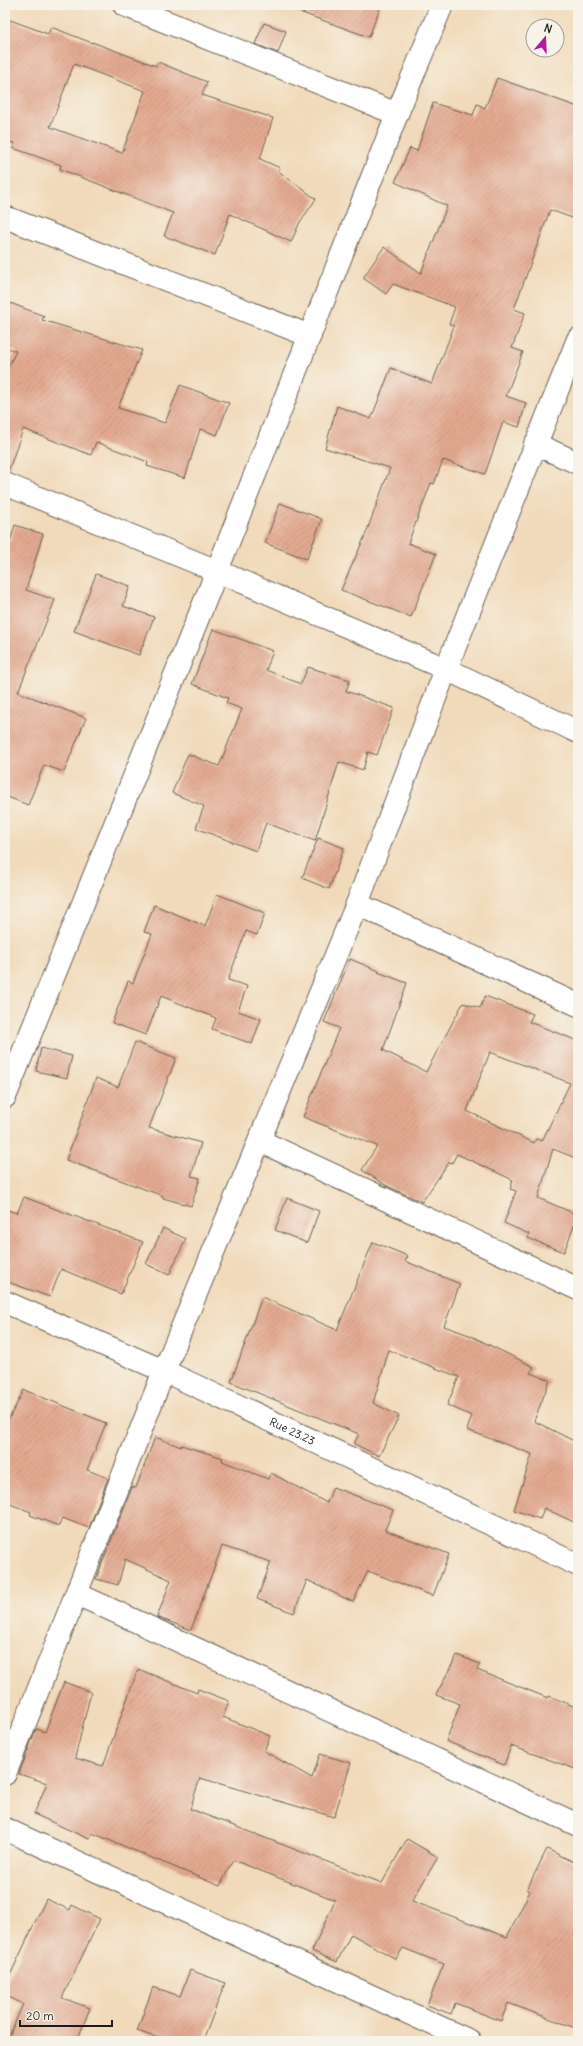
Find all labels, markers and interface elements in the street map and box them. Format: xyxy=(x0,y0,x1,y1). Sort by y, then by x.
north arrow xyxy=(525,18,565,58)
text: N xyxy=(542,21,554,36)
street label: Rue 23.23 xyxy=(267,1414,317,1448)
scale bar xyxy=(20,2002,112,2028)
text: 20 m xyxy=(26,2008,54,2023)

